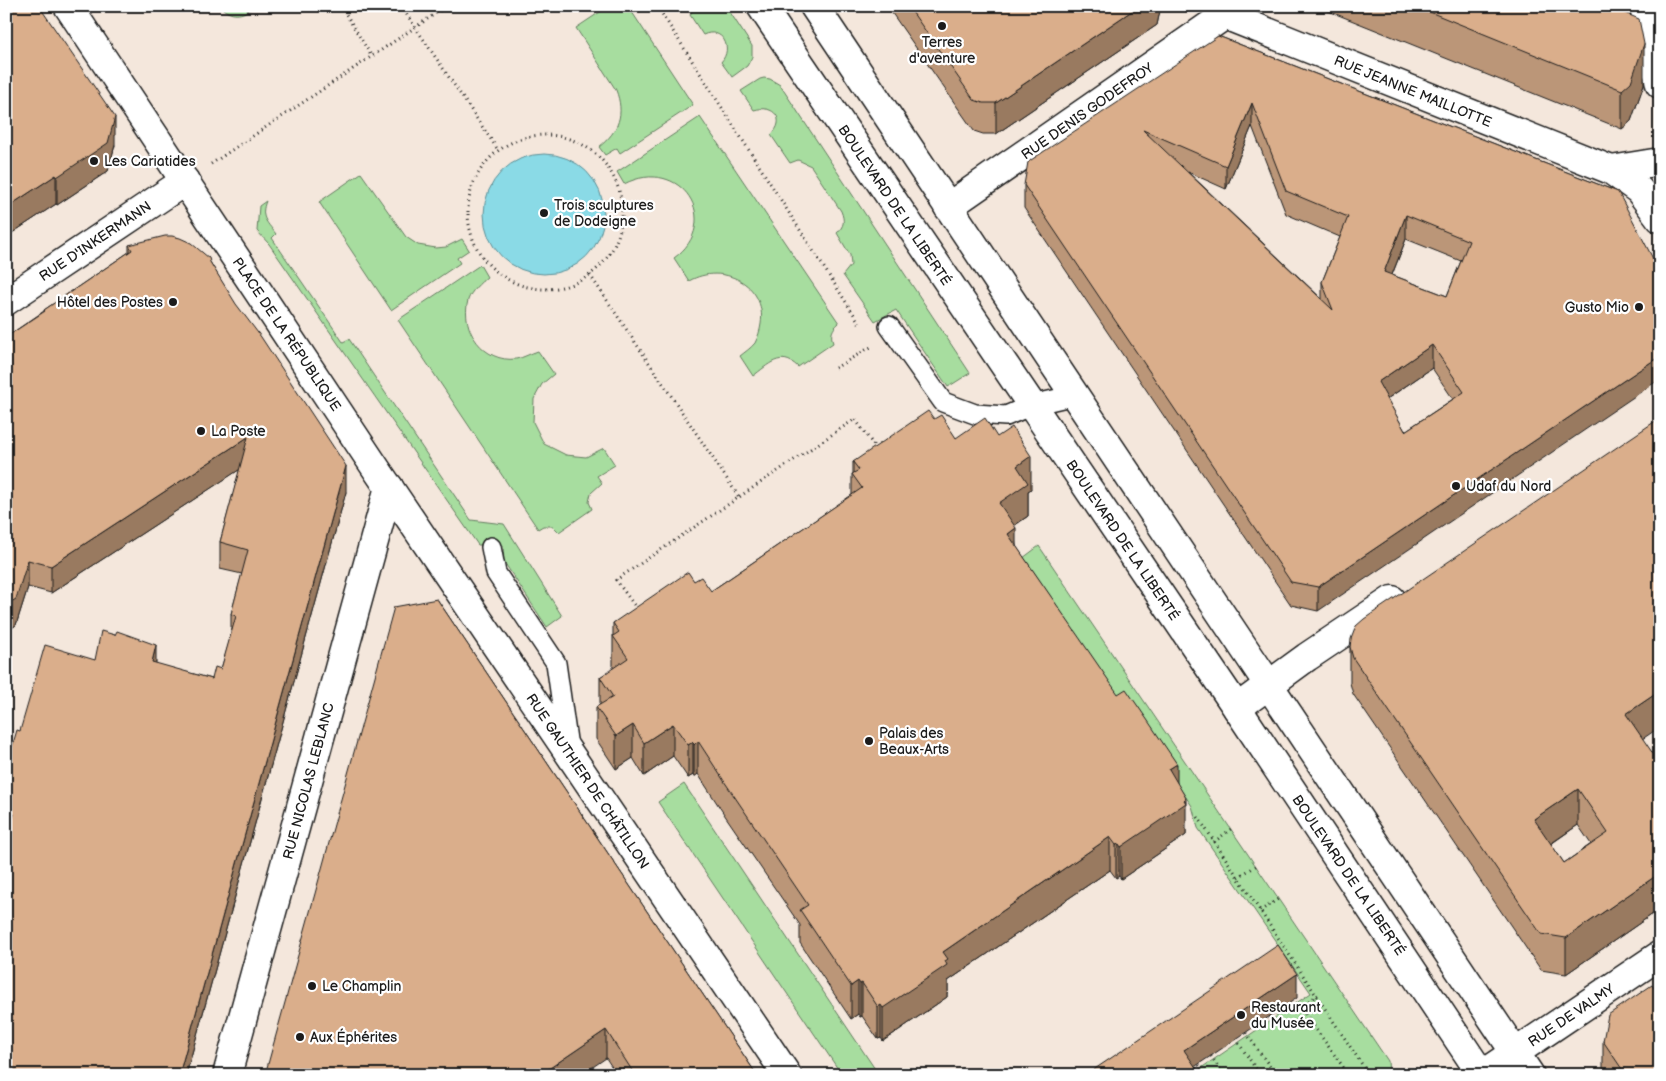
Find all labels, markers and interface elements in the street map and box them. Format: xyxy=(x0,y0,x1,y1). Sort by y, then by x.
marker: Terres d'aventure xyxy=(936,20,948,32)
place label: Terres d'aventure xyxy=(909,34,975,67)
street label: RUE JEANNE MAILLOTTE xyxy=(1331,52,1494,131)
street label: RUE DENIS GODEFROY xyxy=(1018,59,1157,163)
street label: BOULEVARD DE LA LIBERTÉ xyxy=(834,121,956,289)
place label: Les Cariatides xyxy=(104,153,196,170)
marker: Les Cariatides xyxy=(88,155,100,167)
place label: Trois sculptures de Dodeigne xyxy=(554,197,654,230)
street label: RUE D'INKERMANN xyxy=(36,198,154,285)
marker: Trois sculptures de Dodeigne xyxy=(538,207,550,219)
street label: PLACE DE LA RÉPUBLIQUE xyxy=(229,254,345,414)
place label: Hôtel des Postes xyxy=(57,294,163,311)
marker: Hôtel des Postes xyxy=(167,296,179,308)
place label: Gusto Mio xyxy=(1565,299,1629,316)
marker: Gusto Mio xyxy=(1633,301,1645,313)
place label: La Poste xyxy=(211,423,266,440)
marker: La Poste xyxy=(195,425,207,437)
street label: BOULEVARD DE LA LIBERTÉ xyxy=(1062,456,1184,624)
place label: Udaf du Nord xyxy=(1466,478,1551,495)
marker: Udaf du Nord xyxy=(1450,480,1462,492)
street label: RUE GAUTHIER DE CHÂTILLON xyxy=(522,690,654,872)
street label: RUE NICOLAS LEBLANC xyxy=(279,701,338,861)
place label: Palais des Beaux-Arts xyxy=(879,725,949,758)
marker: Palais des Beaux-Arts xyxy=(863,735,875,747)
street label: BOULEVARD DE LA LIBERTÉ xyxy=(1288,791,1410,959)
place label: Le Champlin xyxy=(322,978,401,995)
marker: Le Champlin xyxy=(306,980,318,992)
street label: RUE DE VALMY xyxy=(1525,980,1618,1051)
place label: Restaurant du Musée xyxy=(1251,999,1321,1032)
marker: Restaurant du Musée xyxy=(1235,1009,1247,1021)
place label: Aux Éphérites xyxy=(310,1028,397,1046)
marker: Aux Éphérites xyxy=(294,1031,306,1043)

